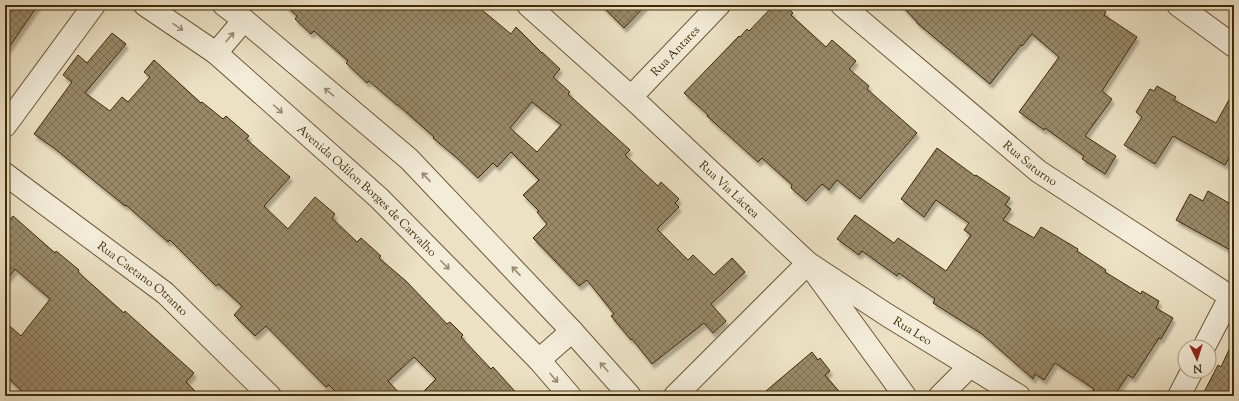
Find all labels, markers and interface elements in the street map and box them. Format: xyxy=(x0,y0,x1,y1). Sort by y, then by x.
street label: Rua Antares xyxy=(647,22,705,81)
one-way arrow xyxy=(172,23,183,31)
one-way arrow xyxy=(225,31,234,42)
one-way arrow xyxy=(323,87,334,96)
one-way arrow xyxy=(273,104,284,113)
street label: Avenida Odilon Borges de Carvalho xyxy=(292,121,441,262)
street label: Rua Saturno xyxy=(998,137,1061,191)
street label: Rua Via Láctea xyxy=(694,157,763,223)
one-way arrow xyxy=(421,172,431,182)
street label: Rua Caetano Otranto xyxy=(93,238,192,321)
one-way arrow xyxy=(440,260,449,270)
one-way arrow xyxy=(511,266,520,277)
street label: Rua Leo xyxy=(889,313,936,351)
north arrow xyxy=(1177,339,1217,379)
text: N xyxy=(1192,360,1204,376)
one-way arrow xyxy=(599,362,609,372)
one-way arrow xyxy=(550,373,559,384)

